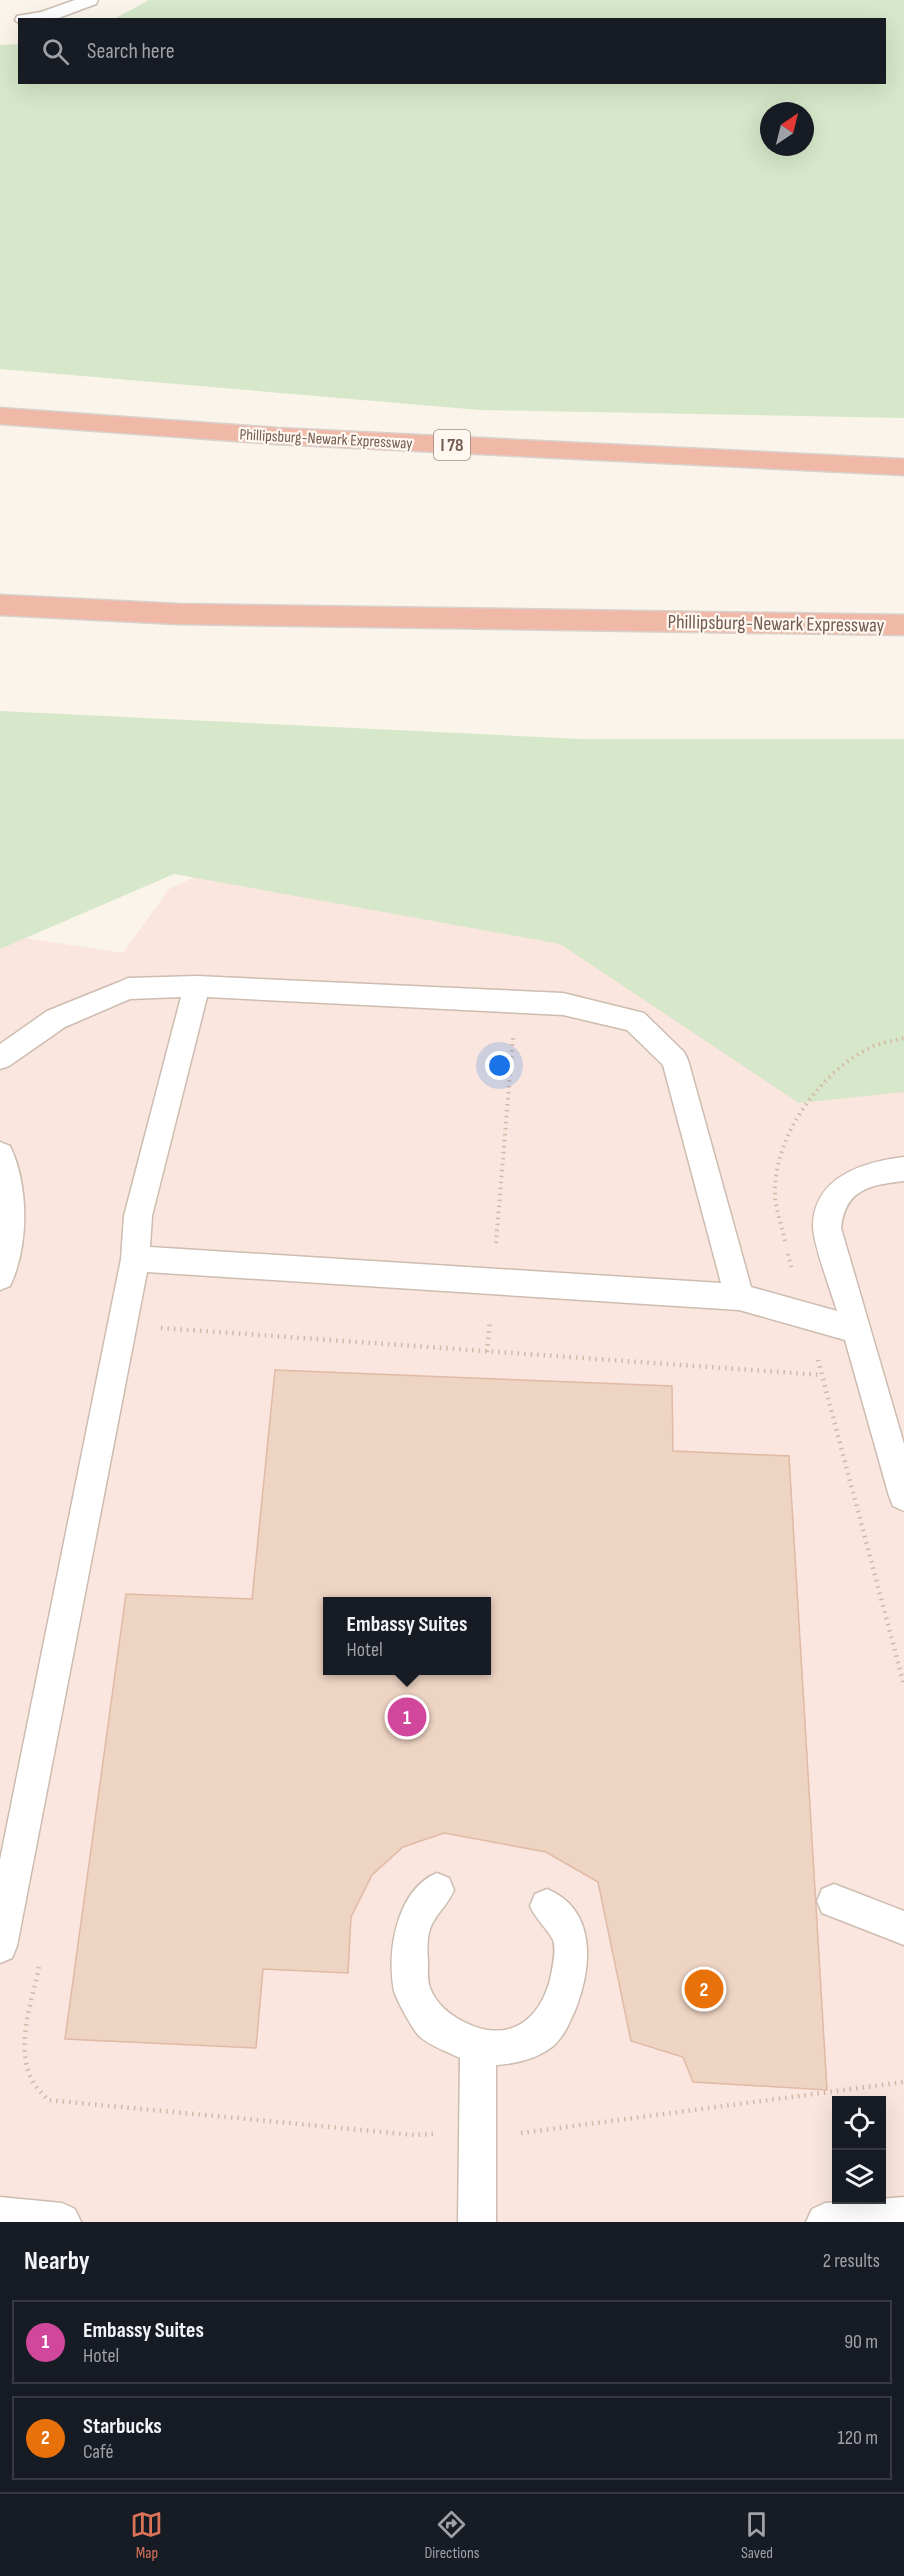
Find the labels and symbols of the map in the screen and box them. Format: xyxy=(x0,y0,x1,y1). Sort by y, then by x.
north arrow xyxy=(760,102,814,156)
street label: Phillipsburg-Newark Expressway xyxy=(239,425,413,454)
road number: I 78 xyxy=(434,430,470,460)
street label: Phillipsburg-Newark Expressway xyxy=(667,610,885,638)
your location xyxy=(485,1051,514,1080)
pin: 1 xyxy=(388,1694,426,1740)
pin: 2 xyxy=(684,1966,724,2012)

